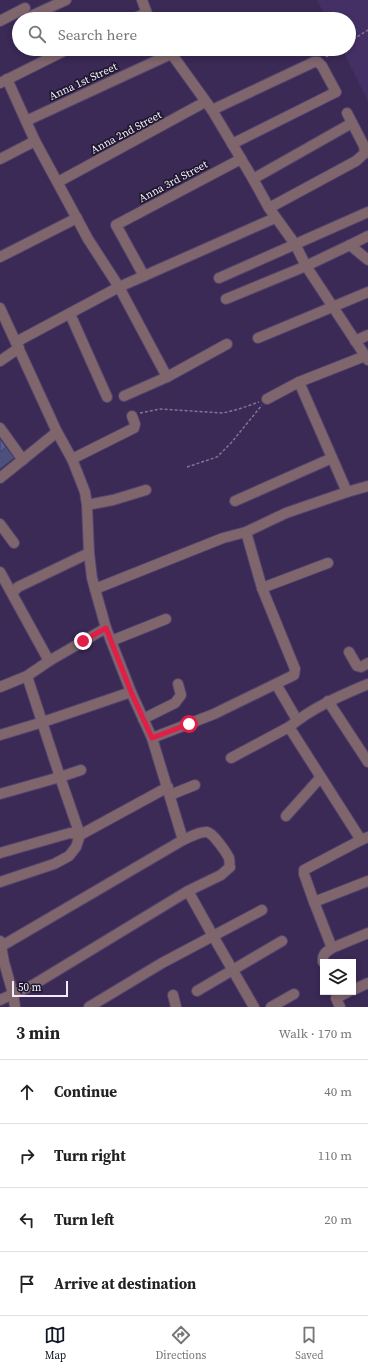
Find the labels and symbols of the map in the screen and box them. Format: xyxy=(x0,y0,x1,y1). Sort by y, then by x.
street label: Anna 1st Street xyxy=(47,59,120,104)
street label: Anna 2nd Street xyxy=(88,107,165,157)
street label: Anna 3rd Street xyxy=(136,157,211,206)
route end xyxy=(74,632,92,650)
route start xyxy=(180,715,198,733)
scale bar xyxy=(12,979,68,998)

